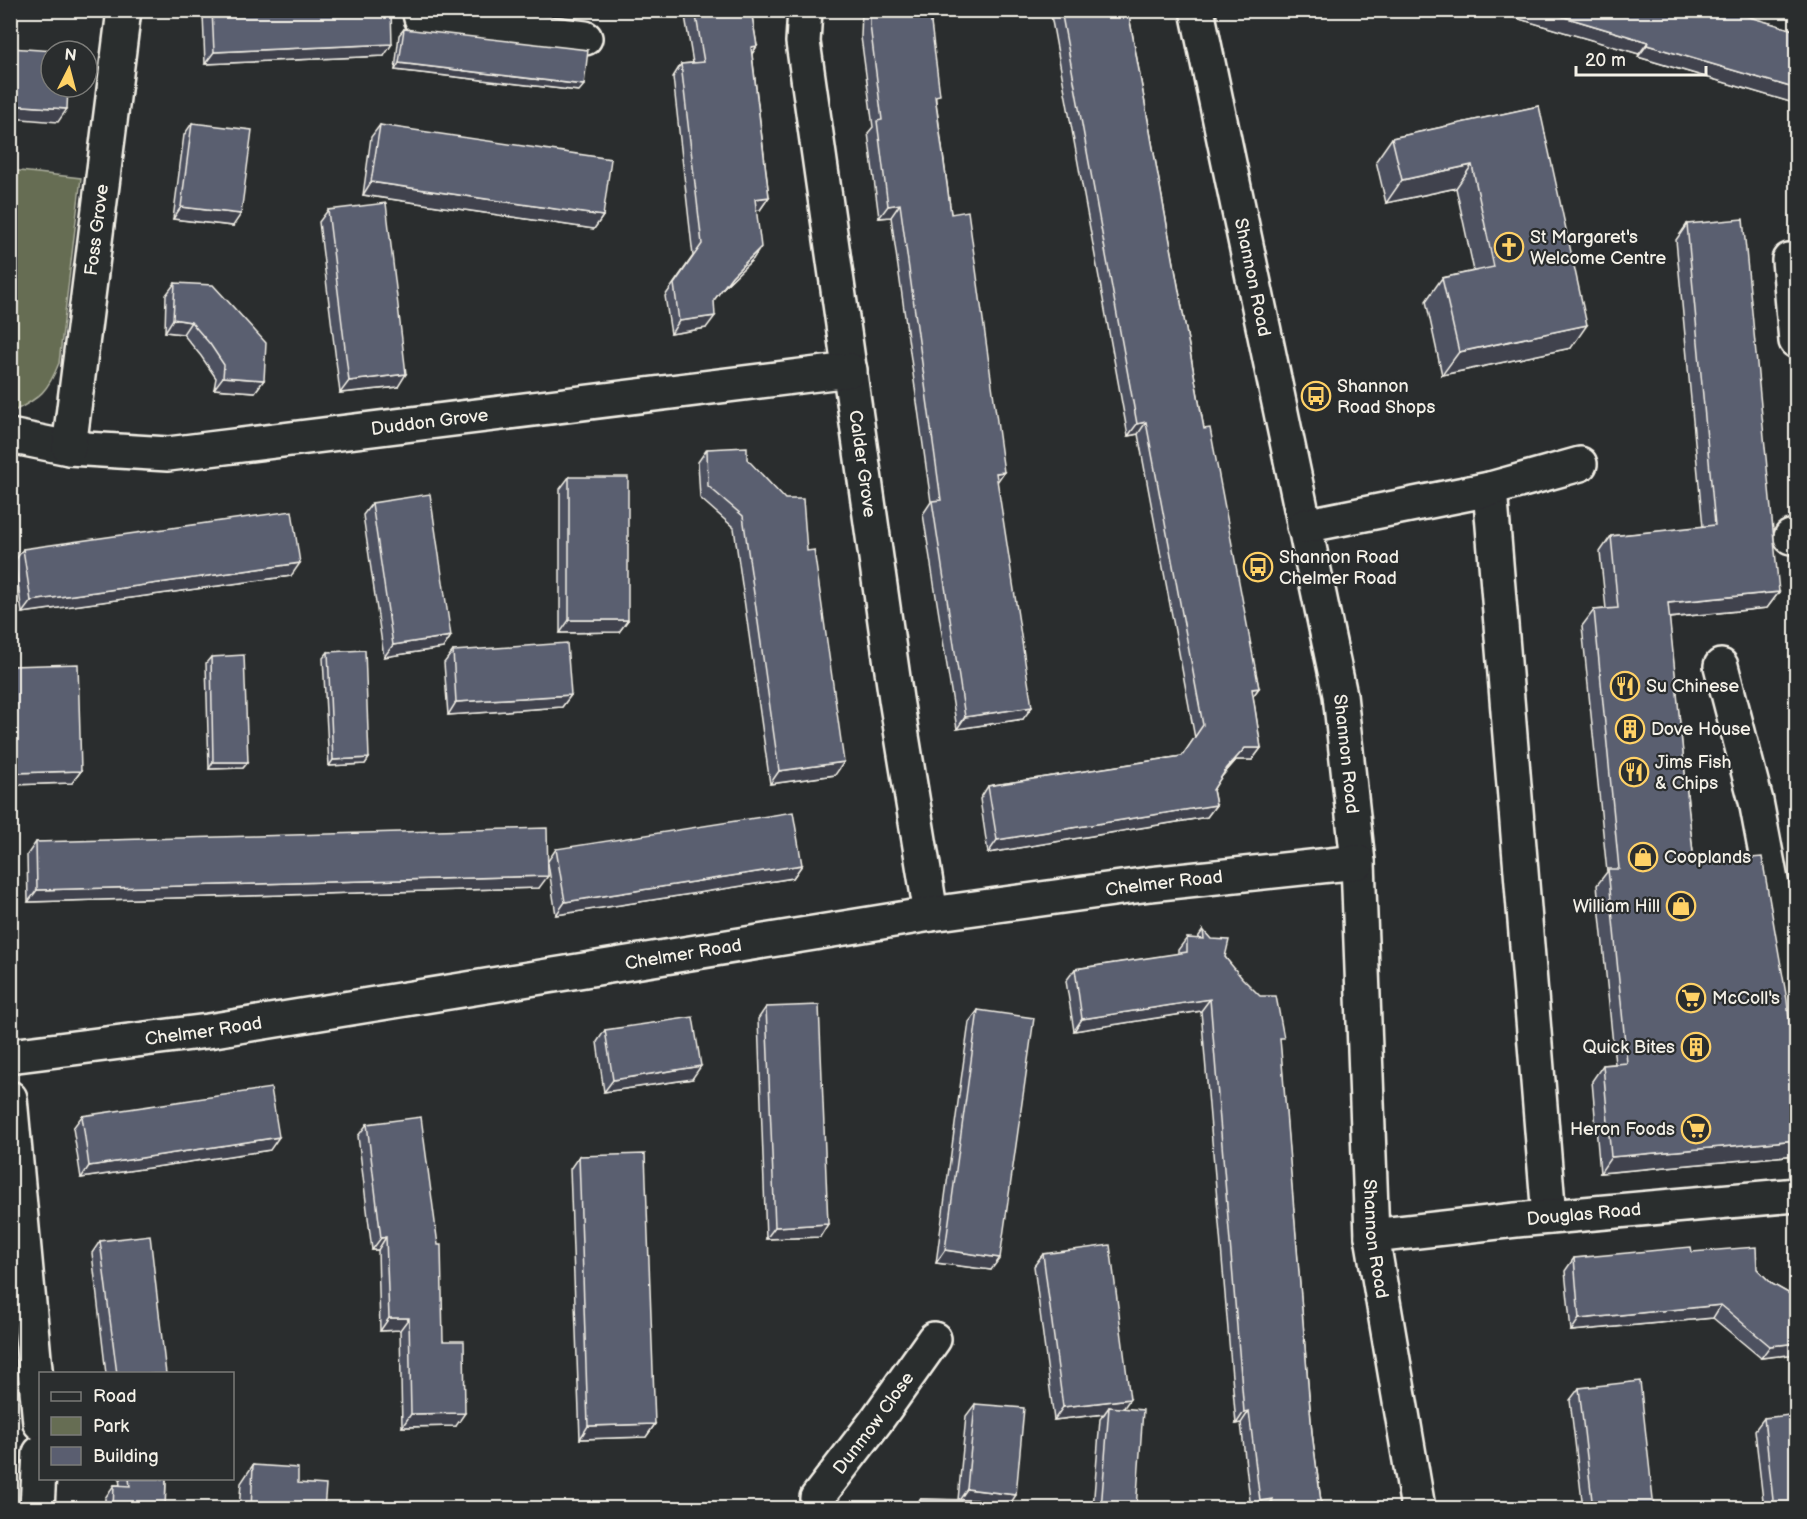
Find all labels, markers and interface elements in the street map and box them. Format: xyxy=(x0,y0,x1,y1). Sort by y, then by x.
north arrow xyxy=(39,39,99,99)
scale bar xyxy=(1576,39,1706,77)
text: N xyxy=(63,45,77,66)
text: 20 m xyxy=(1585,50,1626,71)
street label: Foss Grove xyxy=(81,182,113,277)
street label: Shannon Road xyxy=(1230,216,1275,338)
place label: St Margaret's Welcome Centre xyxy=(1530,227,1666,269)
church icon: St Margaret's Welcome Centre xyxy=(1493,231,1525,263)
place label: Shannon Road Shops xyxy=(1337,376,1436,418)
bus stop icon: Shannon Road Shops xyxy=(1300,380,1332,412)
street label: Duddon Grove xyxy=(370,405,490,440)
street label: Calder Grove xyxy=(844,409,880,519)
place label: Shannon Road Chelmer Road xyxy=(1279,547,1399,589)
bus stop icon: Shannon Road Chelmer Road xyxy=(1242,551,1274,583)
restaurant icon: Su Chinese xyxy=(1609,670,1641,702)
place label: Su Chinese xyxy=(1646,676,1739,697)
street label: Shannon Road xyxy=(1329,693,1363,815)
building icon: Dove House xyxy=(1614,713,1646,745)
place label: Dove House xyxy=(1651,719,1751,740)
place label: Jims Fish & Chips xyxy=(1655,752,1731,794)
restaurant icon: Jims Fish & Chips xyxy=(1618,756,1650,788)
shop icon: Cooplands xyxy=(1627,841,1659,873)
place label: Cooplands xyxy=(1664,847,1751,868)
street label: Chelmer Road xyxy=(1104,866,1224,901)
shop icon: William Hill xyxy=(1665,890,1697,922)
place label: William Hill xyxy=(1573,896,1660,917)
street label: Chelmer Road xyxy=(623,935,743,974)
supermarket icon: McColl's xyxy=(1675,982,1707,1014)
place label: McColl's xyxy=(1712,988,1780,1009)
street label: Chelmer Road xyxy=(144,1012,263,1050)
building icon: Quick Bites xyxy=(1680,1031,1712,1063)
place label: Quick Bites xyxy=(1582,1037,1675,1058)
supermarket icon: Heron Foods xyxy=(1680,1113,1712,1145)
place label: Heron Foods xyxy=(1570,1119,1675,1140)
street label: Shannon Road xyxy=(1359,1179,1392,1300)
street label: Douglas Road xyxy=(1526,1199,1642,1230)
street label: Dunmow Close xyxy=(829,1368,919,1478)
legend xyxy=(39,1372,234,1480)
text: Road xyxy=(93,1386,137,1407)
text: Park xyxy=(93,1416,129,1437)
text: Building xyxy=(93,1446,159,1467)

